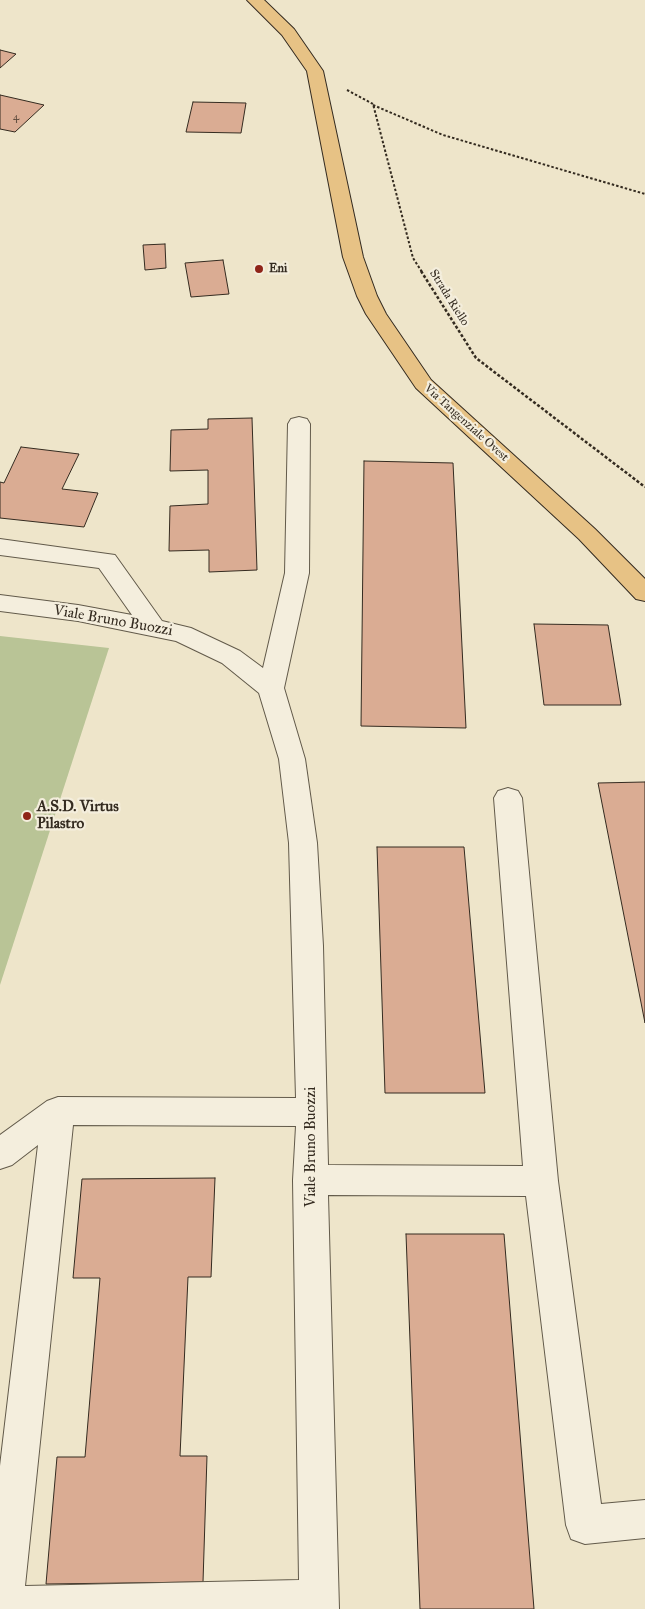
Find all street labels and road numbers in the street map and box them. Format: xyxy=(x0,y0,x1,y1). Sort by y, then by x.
street label: Strada Riello xyxy=(426,267,472,329)
street label: Via Tangenziale Ovest xyxy=(421,381,511,465)
street label: Viale Bruno Buozzi xyxy=(52,602,174,640)
street label: Viale Bruno Buozzi xyxy=(302,1087,320,1207)

